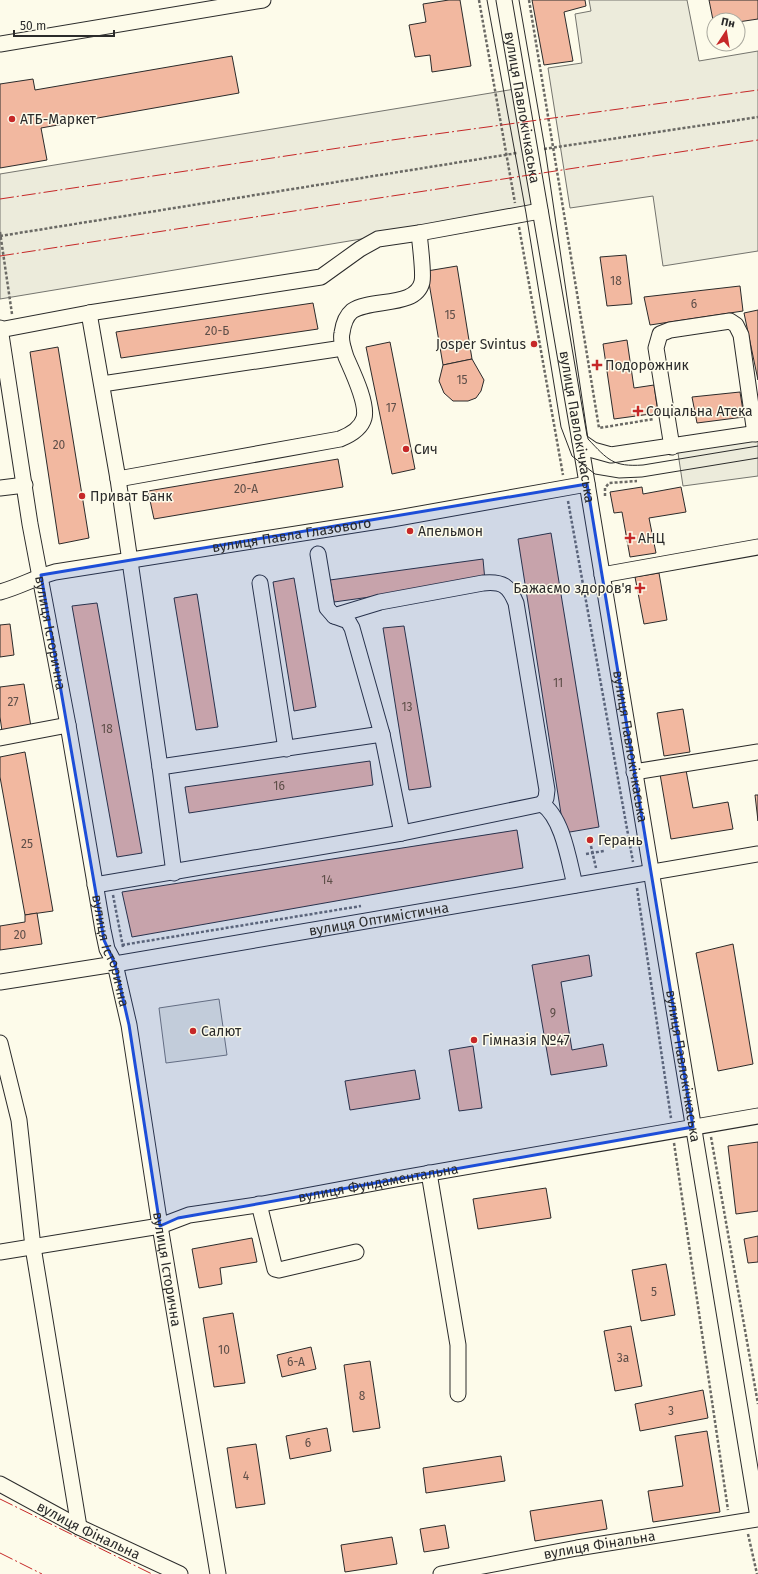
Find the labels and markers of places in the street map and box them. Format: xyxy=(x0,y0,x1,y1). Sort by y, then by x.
place label: АТБ-Маркет xyxy=(20,111,97,128)
marker: АТБ-Маркет xyxy=(7,114,17,124)
place label: Josper Svintus xyxy=(436,336,526,353)
marker: Josper Svintus xyxy=(529,339,539,349)
place label: Подорожник xyxy=(605,357,690,374)
marker: Подорожник xyxy=(592,360,602,370)
place label: Соціальна Атека xyxy=(646,403,753,420)
marker: Соціальна Атека xyxy=(633,406,643,416)
place label: Сич xyxy=(414,441,438,458)
marker: Сич xyxy=(401,444,411,454)
place label: Приват Банк xyxy=(90,488,173,505)
marker: Приват Банк xyxy=(77,491,87,501)
place label: Апельмон xyxy=(418,523,483,540)
marker: Апельмон xyxy=(405,526,415,536)
place label: АНЦ xyxy=(638,530,666,547)
marker: АНЦ xyxy=(625,533,635,543)
place label: Бажаємо здоров'я xyxy=(513,580,632,597)
marker: Бажаємо здоров'я xyxy=(635,583,645,593)
place label: Герань xyxy=(598,832,643,849)
marker: Герань xyxy=(585,835,595,845)
place label: Салют xyxy=(201,1023,242,1040)
marker: Салют xyxy=(188,1026,198,1036)
place label: Гімназія №47 xyxy=(482,1032,570,1049)
marker: Гімназія №47 xyxy=(469,1035,479,1045)

